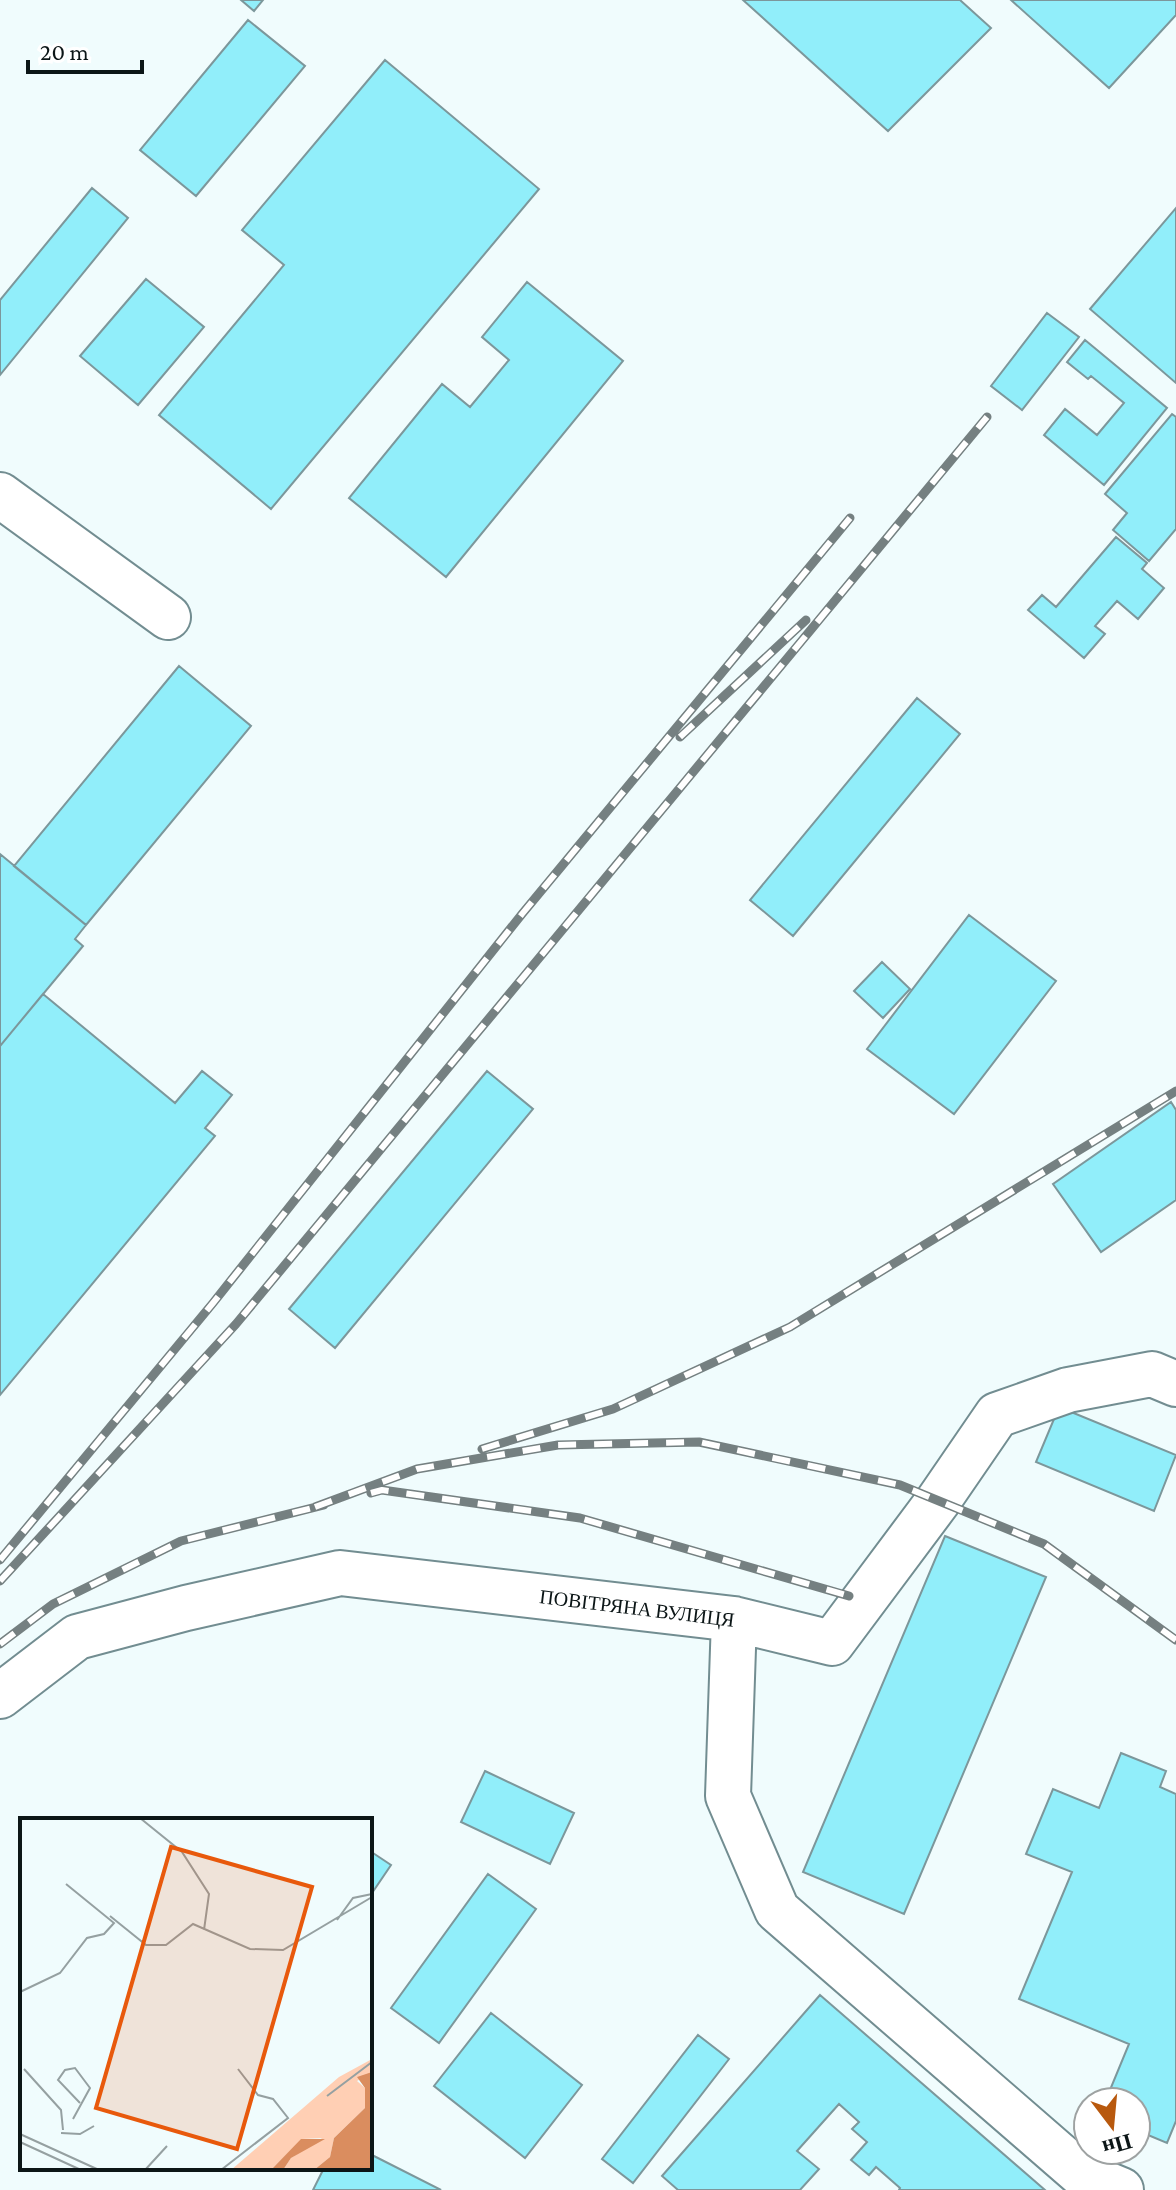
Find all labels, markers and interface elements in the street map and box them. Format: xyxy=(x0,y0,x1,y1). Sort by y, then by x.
scale bar xyxy=(28,24,142,74)
text: 20 m xyxy=(40,38,89,65)
street label: ПОВІТРЯНА ВУЛИЦЯ xyxy=(538,1585,736,1632)
inset map xyxy=(20,1818,372,2170)
north arrow xyxy=(1072,2086,1152,2166)
text: Пн xyxy=(1099,2129,1135,2161)

